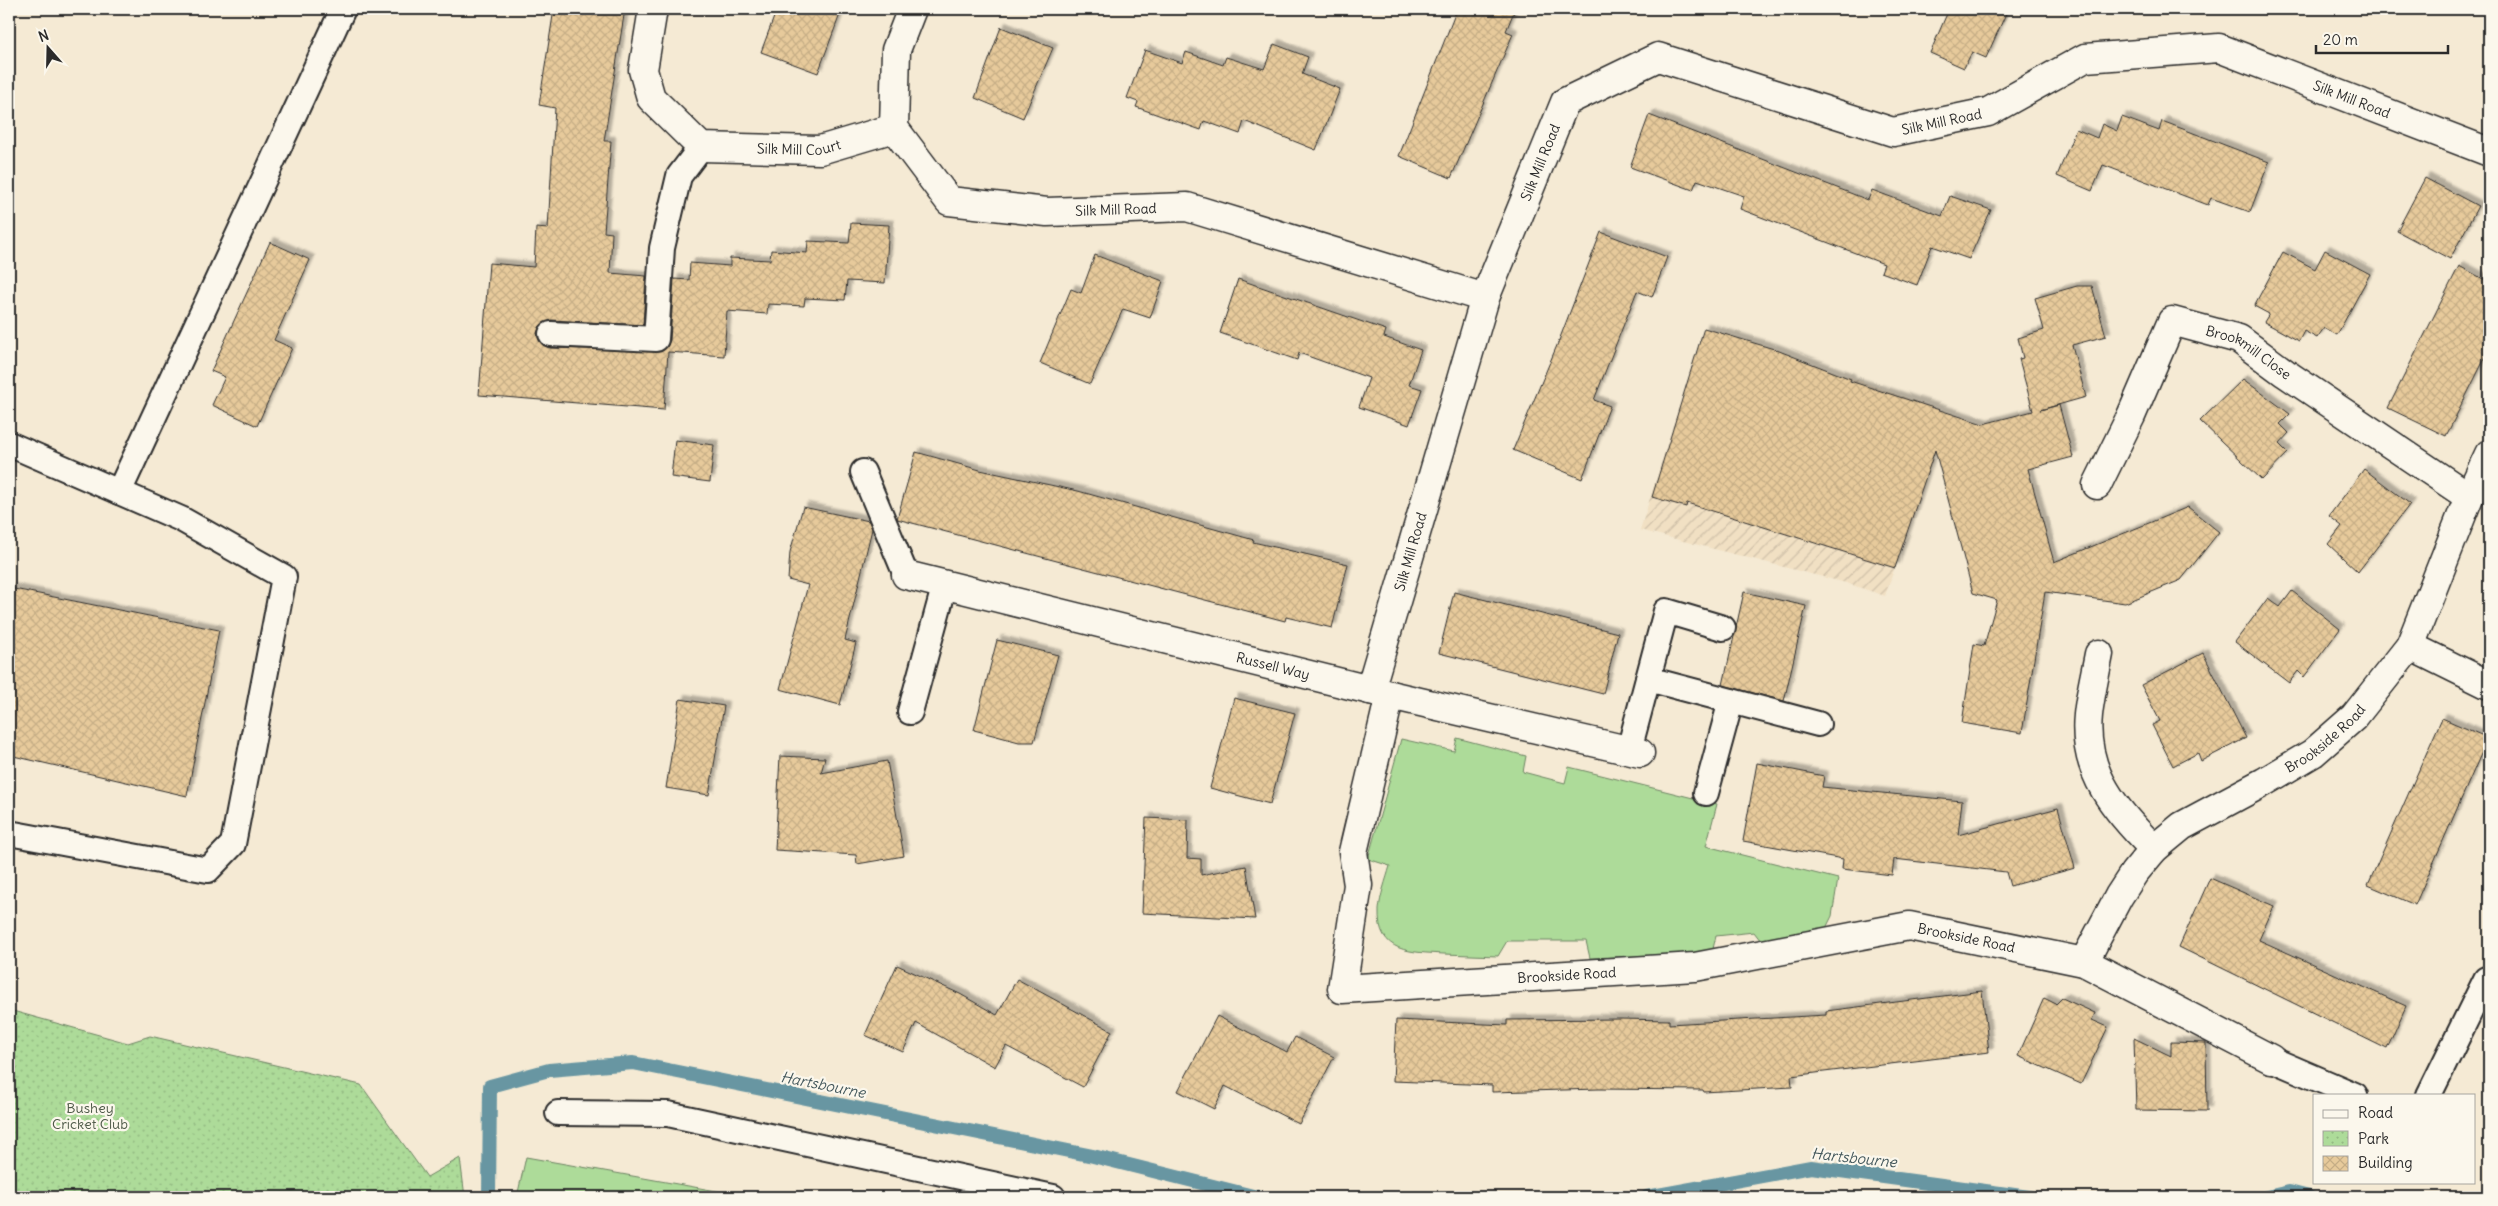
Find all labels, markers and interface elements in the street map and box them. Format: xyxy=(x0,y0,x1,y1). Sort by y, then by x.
north arrow xyxy=(22,22,72,72)
scale bar xyxy=(2316,22,2448,54)
text: N xyxy=(36,26,51,46)
text: 20 m xyxy=(2323,30,2358,49)
street label: Silk Mill Road xyxy=(2311,76,2393,122)
street label: Silk Mill Road xyxy=(1900,105,1983,139)
street label: Silk Mill Road xyxy=(1517,121,1564,204)
street label: Silk Mill Court xyxy=(757,135,843,159)
street label: Silk Mill Road xyxy=(1075,199,1157,220)
street label: Brookmill Close xyxy=(2204,321,2295,384)
street label: Silk Mill Road xyxy=(1390,510,1431,593)
street label: Russell Way xyxy=(1234,648,1312,684)
street label: Brookside Road xyxy=(2282,701,2369,777)
street label: Brookside Road xyxy=(1916,919,2017,957)
street label: Brookside Road xyxy=(1517,963,1617,987)
water label: Hartsbourne xyxy=(779,1067,868,1102)
legend xyxy=(2313,1094,2476,1184)
park label: Bushey Cricket Club xyxy=(52,1099,128,1133)
text: Road xyxy=(2358,1103,2393,1122)
text: Park xyxy=(2358,1129,2389,1148)
water label: Hartsbourne xyxy=(1810,1144,1899,1172)
text: Building xyxy=(2358,1153,2413,1172)

